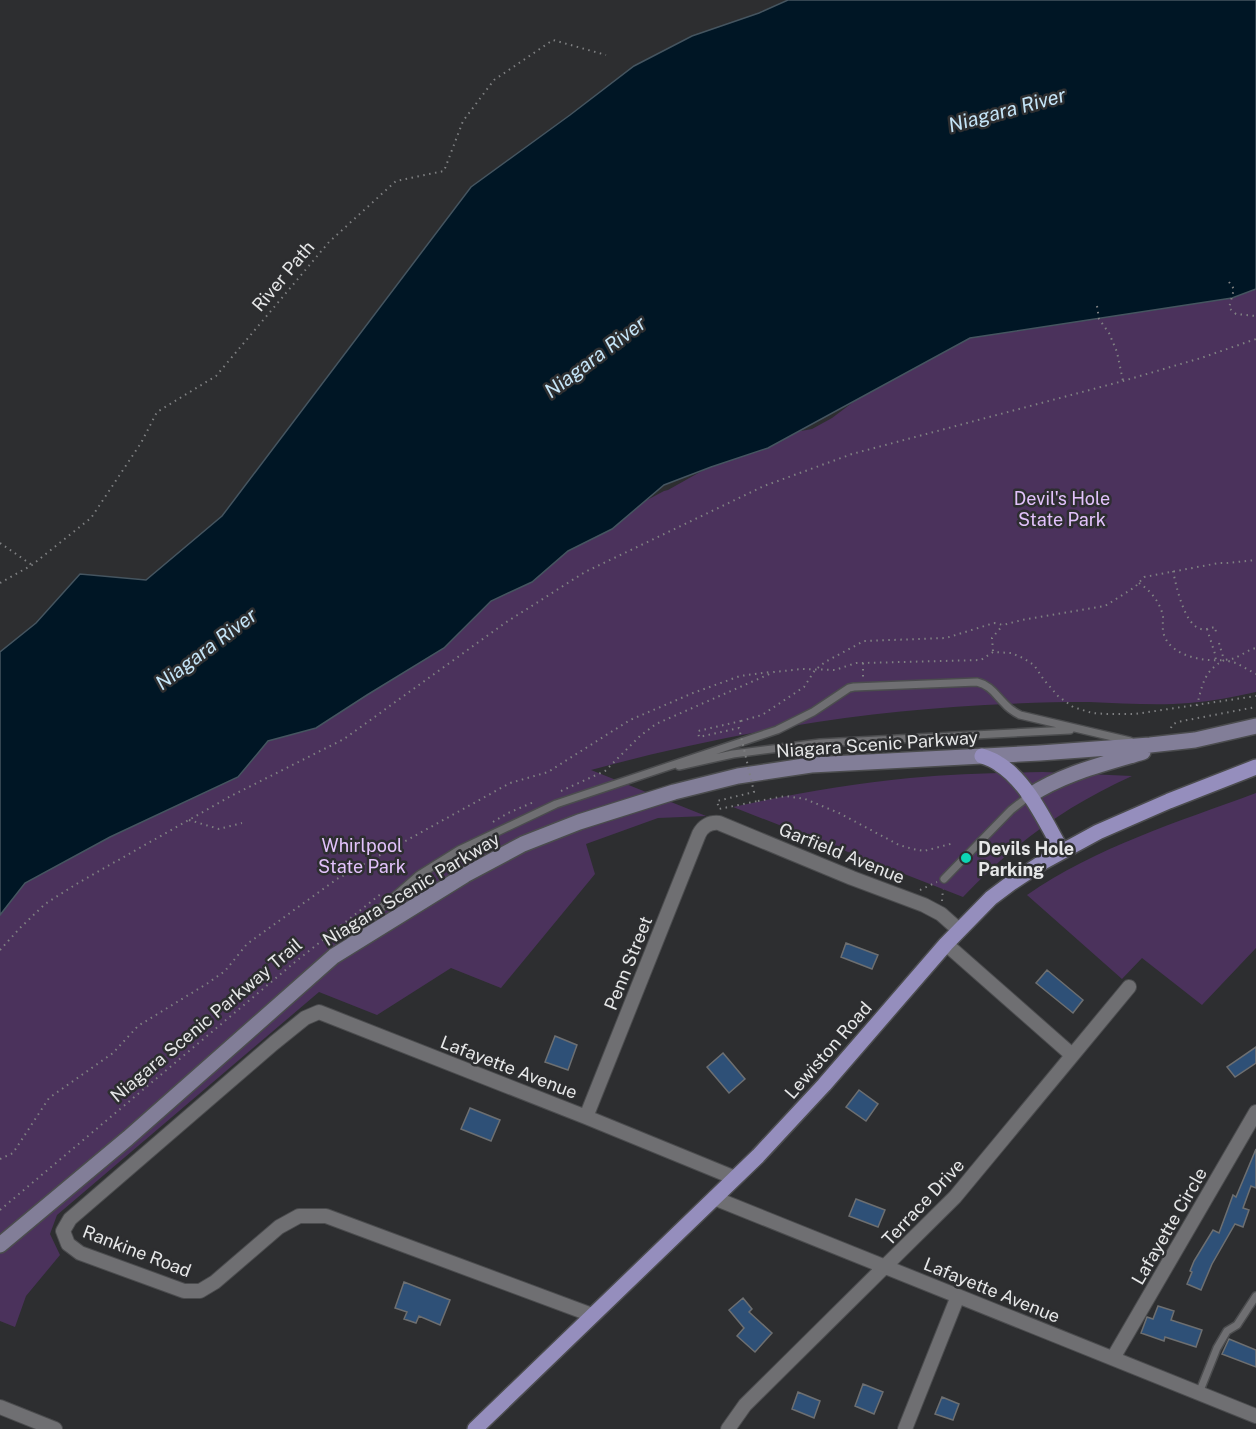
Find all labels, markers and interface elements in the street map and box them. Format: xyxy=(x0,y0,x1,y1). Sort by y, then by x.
water label: Niagara River xyxy=(946,83,1069,137)
street label: River Path xyxy=(248,237,318,315)
water label: Niagara River xyxy=(540,311,651,403)
park label: Devil's Hole State Park xyxy=(1014,488,1110,530)
water label: Niagara River xyxy=(151,603,262,695)
street label: Niagara Scenic Parkway xyxy=(775,726,979,762)
street label: Garfield Avenue xyxy=(776,818,908,888)
street label: Niagara Scenic Parkway xyxy=(319,828,504,950)
park label: Whirlpool State Park xyxy=(318,835,406,877)
place label: Devils Hole Parking xyxy=(978,838,1074,880)
marker: Devils Hole Parking xyxy=(959,851,973,865)
street label: Penn Street xyxy=(600,913,656,1013)
street label: Niagara Scenic Parkway Trail xyxy=(106,934,306,1106)
street label: Lewiston Road xyxy=(780,997,876,1103)
street label: Lafayette Avenue xyxy=(438,1031,580,1103)
street label: Terrace Drive xyxy=(878,1154,968,1250)
street label: Lafayette Circle xyxy=(1127,1164,1211,1288)
street label: Rankine Road xyxy=(80,1221,194,1281)
street label: Lafayette Avenue xyxy=(921,1253,1063,1327)

